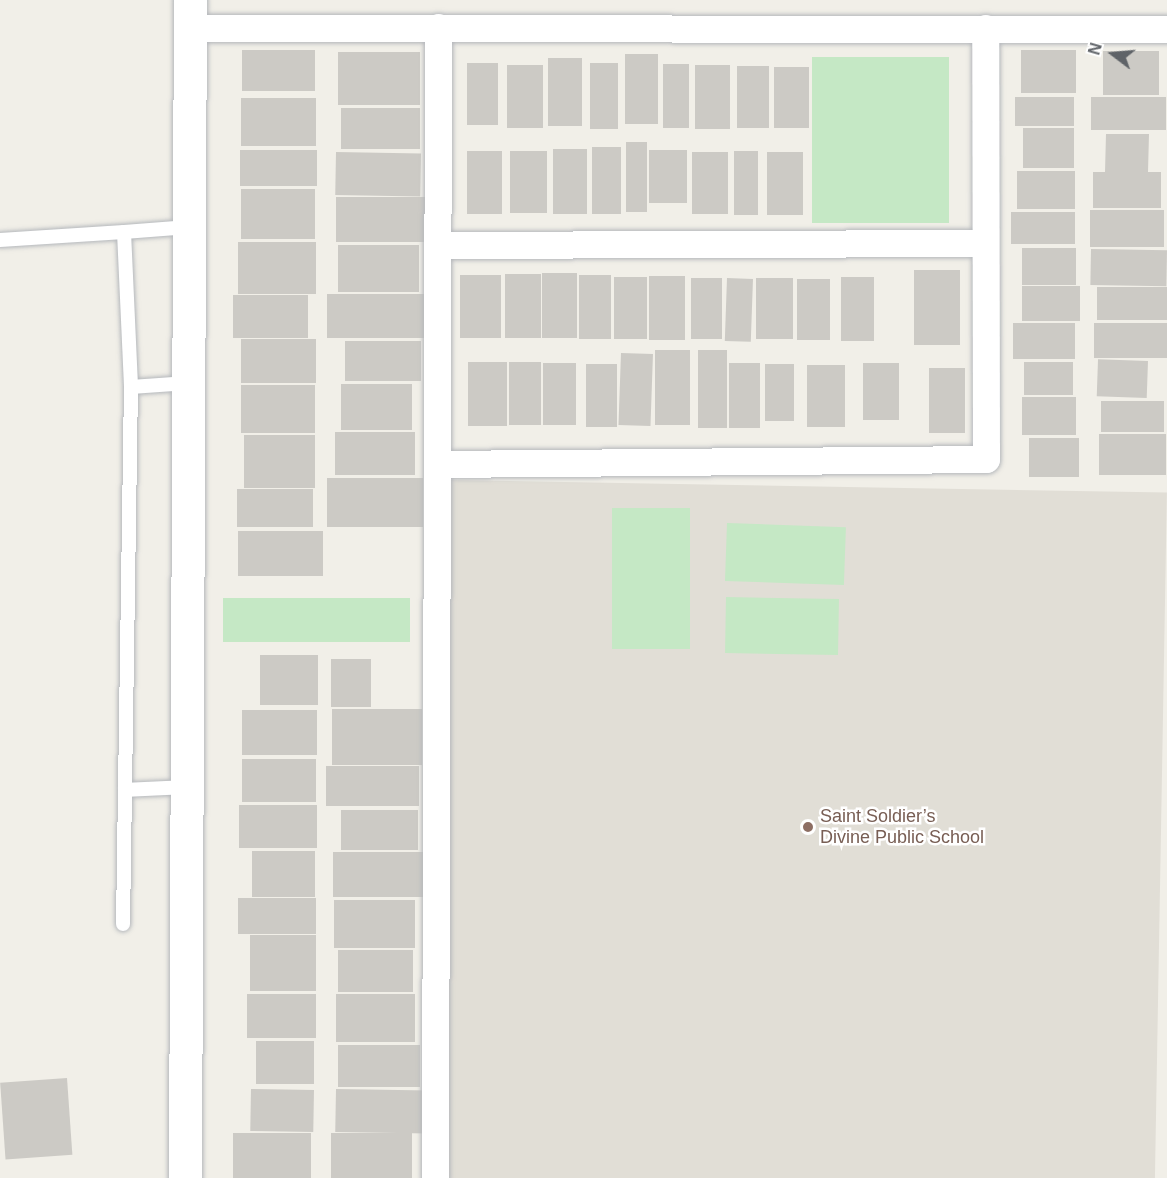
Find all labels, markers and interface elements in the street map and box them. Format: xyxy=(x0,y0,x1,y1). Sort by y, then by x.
north arrow xyxy=(1083,24,1143,84)
text: N xyxy=(1085,41,1105,57)
place label: Saint Soldier’s Divine Public School xyxy=(820,806,984,848)
marker: Saint Soldier’s Divine Public School xyxy=(801,820,815,834)

